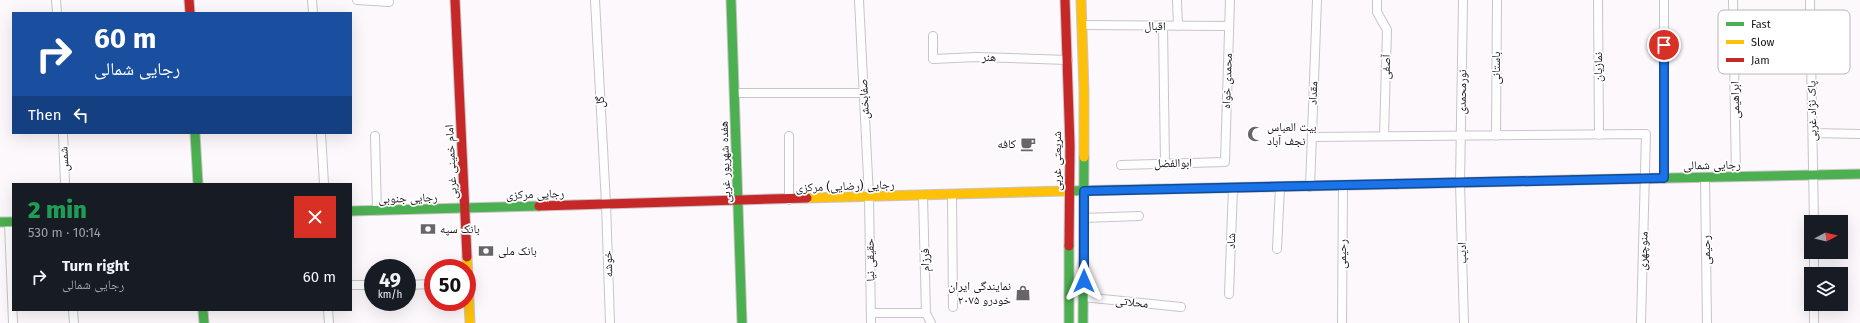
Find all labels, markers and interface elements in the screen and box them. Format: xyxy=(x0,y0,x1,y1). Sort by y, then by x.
legend xyxy=(1718,10,1850,74)
text: Fast xyxy=(1751,18,1771,31)
street label: اقبال xyxy=(1144,19,1166,34)
text: 60 m xyxy=(94,22,156,55)
icon: right xyxy=(28,28,80,80)
pin xyxy=(1647,28,1681,62)
icon: arrive xyxy=(1653,34,1675,56)
text: Slow xyxy=(1751,36,1775,49)
street label: هنر xyxy=(981,50,996,64)
street label: باستانی xyxy=(1489,51,1503,85)
street label: نمازیان xyxy=(1591,52,1605,82)
street label: محمدی خواه xyxy=(1219,53,1235,109)
street label: آصفی xyxy=(1379,53,1393,80)
text: Jam xyxy=(1751,54,1770,67)
text: رجایی شمالی xyxy=(94,58,180,80)
street label: نورمحمدی xyxy=(1455,69,1469,115)
street label: صفابخش xyxy=(856,78,872,120)
street label: پاک نژاد غربی xyxy=(1804,80,1820,141)
street label: مقداد xyxy=(1306,81,1320,105)
street label: ابراهیمی xyxy=(1728,81,1743,119)
street label: گل xyxy=(593,96,607,108)
icon: left xyxy=(70,104,92,126)
text: Then xyxy=(28,106,62,124)
place label: بیت العباس نجف آباد xyxy=(1267,120,1317,148)
street label: هفده شهریور غربی xyxy=(717,121,734,203)
street label: امام خمینی غربی xyxy=(442,124,461,200)
mosque icon: بیت العباس نجف آباد xyxy=(1246,125,1264,143)
street label: شریعتی غربی xyxy=(1050,131,1064,191)
cafe icon: کافه xyxy=(1019,135,1037,153)
place label: کافه xyxy=(998,137,1016,151)
street label: شمس xyxy=(56,146,72,172)
street label: ابوالفضل xyxy=(1154,156,1192,171)
street label: رجایی شمالی xyxy=(1683,157,1741,173)
street label: رجایی (رضایی) مرکزی xyxy=(795,177,895,195)
street label: رجایی مرکزی xyxy=(506,186,565,202)
street label: رجایی جنوبی xyxy=(378,190,438,206)
text: 2 min xyxy=(28,196,87,224)
button: close xyxy=(294,196,336,238)
north arrow xyxy=(1804,215,1848,259)
map controls xyxy=(1804,215,1848,311)
bank icon: بانک سپه xyxy=(419,220,437,238)
place label: بانک سپه xyxy=(440,222,480,236)
text: 530 m · 10:14 xyxy=(28,225,101,240)
street label: منوچهری xyxy=(1635,231,1651,271)
street label: شاد xyxy=(1224,233,1238,249)
street label: رحیمی xyxy=(1699,235,1713,265)
street label: حقیقی نیا xyxy=(863,238,878,282)
street label: رحیمی xyxy=(1335,239,1349,269)
bank icon: بانک ملی xyxy=(477,242,495,260)
street label: ادیب xyxy=(1455,242,1470,264)
place label: بانک ملی xyxy=(498,244,537,258)
street label: فرزام xyxy=(918,248,933,272)
street label: خوشه xyxy=(601,250,615,278)
text: Turn right xyxy=(62,257,129,275)
speed limit sign: 50 xyxy=(424,259,476,311)
position arrow xyxy=(1063,260,1105,302)
icon: right xyxy=(28,266,50,288)
button: layers xyxy=(1804,267,1848,311)
text: 60 m xyxy=(303,268,336,286)
text: 49 xyxy=(379,268,401,292)
text: رجایی شمالی xyxy=(62,277,124,292)
place label: نمایندگی ایران خودرو ۲۰۷۵ xyxy=(948,279,1011,307)
shop icon: نمایندگی ایران خودرو ۲۰۷۵ xyxy=(1014,284,1032,302)
text: km/h xyxy=(378,289,402,301)
street label: محلاتی xyxy=(1115,293,1149,311)

